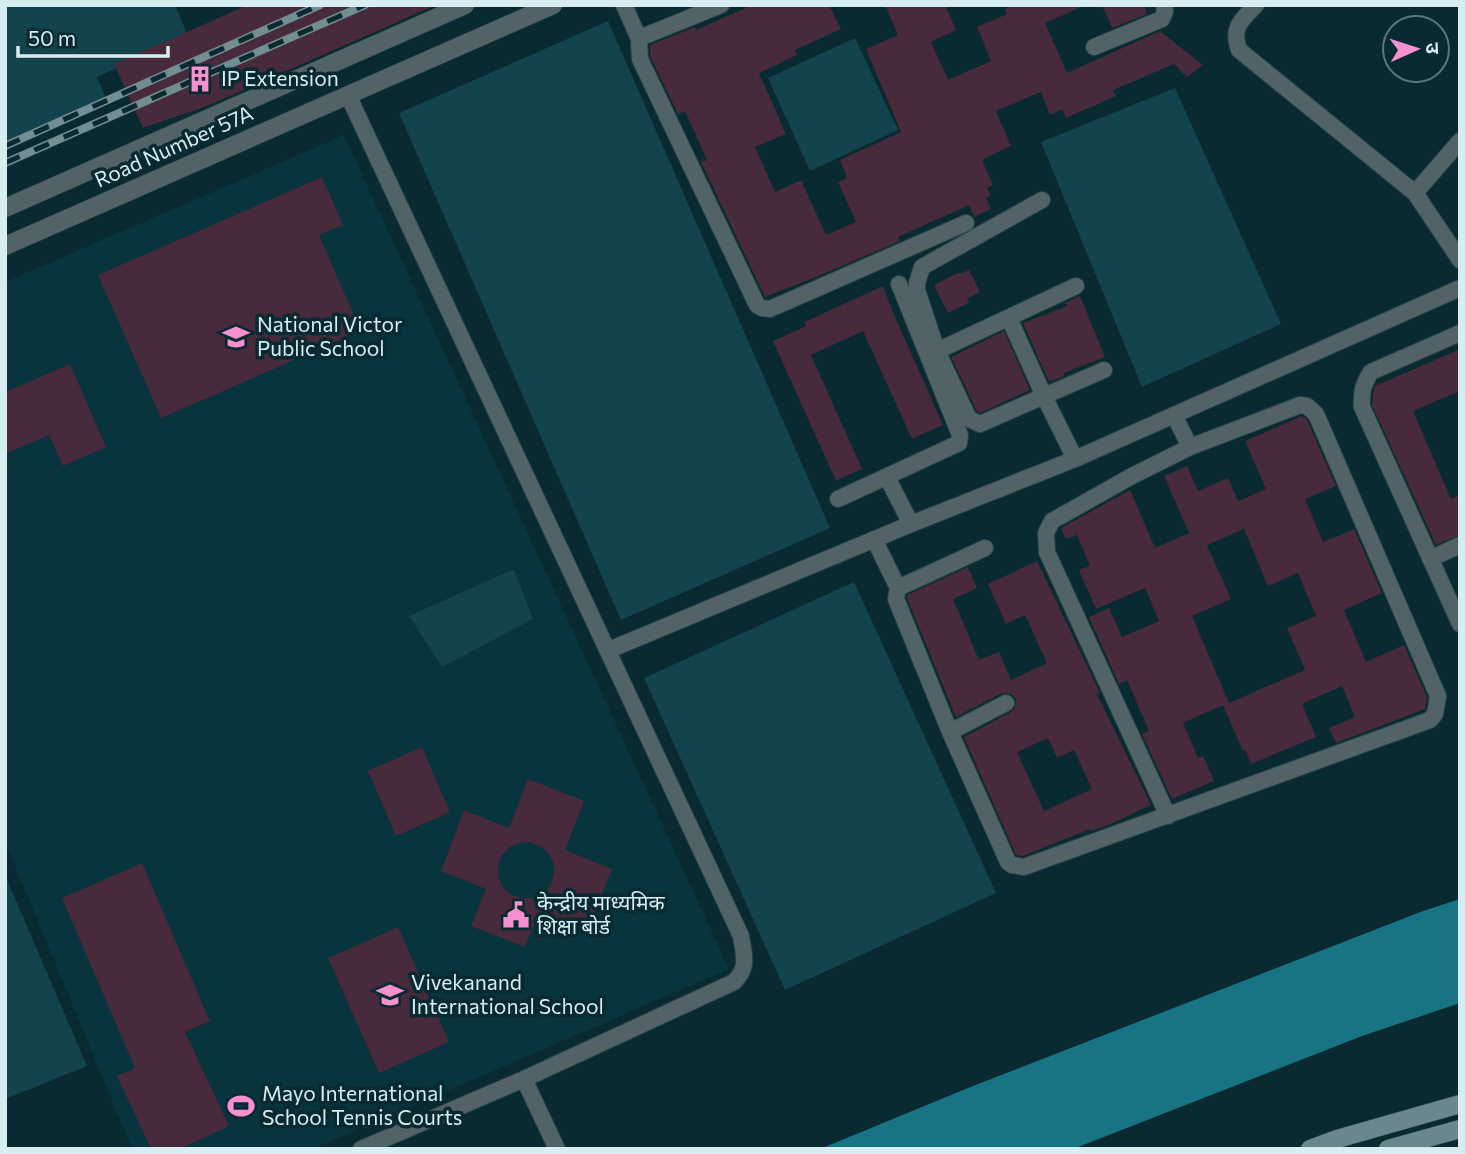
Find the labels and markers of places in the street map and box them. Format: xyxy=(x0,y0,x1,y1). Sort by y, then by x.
building icon: IP Extension xyxy=(185,64,215,94)
place label: IP Extension xyxy=(221,65,339,90)
place label: National Victor Public School xyxy=(257,311,402,360)
school or university icon: National Victor Public School xyxy=(221,322,251,352)
place label: केन्द्रीय माध्यमिक शिक्षा बोर्ड xyxy=(537,889,665,938)
public building icon: केन्द्रीय माध्यमिक शिक्षा बोर्ड xyxy=(501,900,531,930)
place label: Vivekanand International School xyxy=(411,969,604,1018)
school or university icon: Vivekanand International School xyxy=(375,980,405,1010)
place label: Mayo International School Tennis Courts xyxy=(262,1080,462,1129)
sports icon: Mayo International School Tennis Courts xyxy=(226,1091,256,1121)

